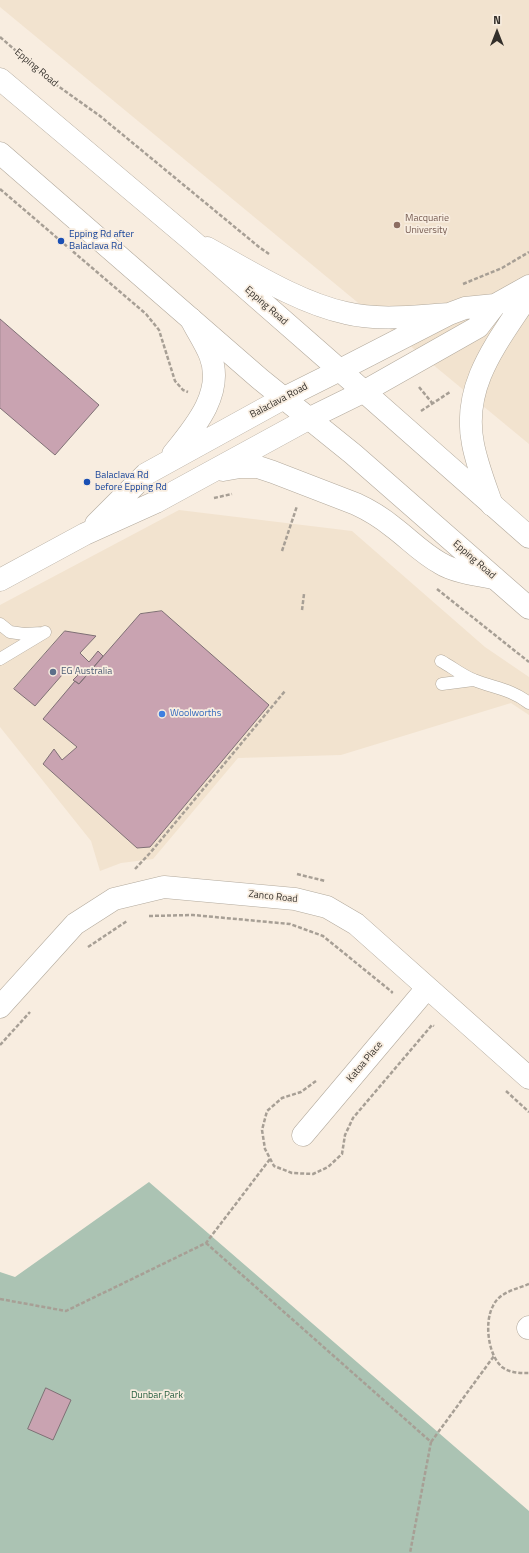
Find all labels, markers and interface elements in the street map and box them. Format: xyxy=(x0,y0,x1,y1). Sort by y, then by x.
north arrow xyxy=(477,12,517,52)
text: N xyxy=(493,12,501,28)
street label: Epping Road xyxy=(12,46,60,90)
place label: Macquarie University xyxy=(405,213,449,236)
marker: Macquarie University xyxy=(392,220,402,230)
place label: Epping Rd after Balaclava Rd xyxy=(69,229,134,252)
marker: Epping Rd after Balaclava Rd xyxy=(56,236,66,246)
street label: Epping Road xyxy=(242,284,290,328)
street label: Balaclava Road xyxy=(248,381,310,421)
place label: Balaclava Rd before Epping Rd xyxy=(95,470,167,494)
marker: Balaclava Rd before Epping Rd xyxy=(82,477,92,487)
street label: Epping Road xyxy=(450,538,498,582)
place label: EG Australia xyxy=(61,666,112,678)
marker: EG Australia xyxy=(48,667,58,677)
place label: Woolworths xyxy=(170,708,221,720)
marker: Woolworths xyxy=(157,709,167,719)
street label: Zanco Road xyxy=(248,888,298,906)
street label: Katoa Place xyxy=(345,1039,385,1085)
park label: Dunbar Park xyxy=(131,1390,183,1402)

